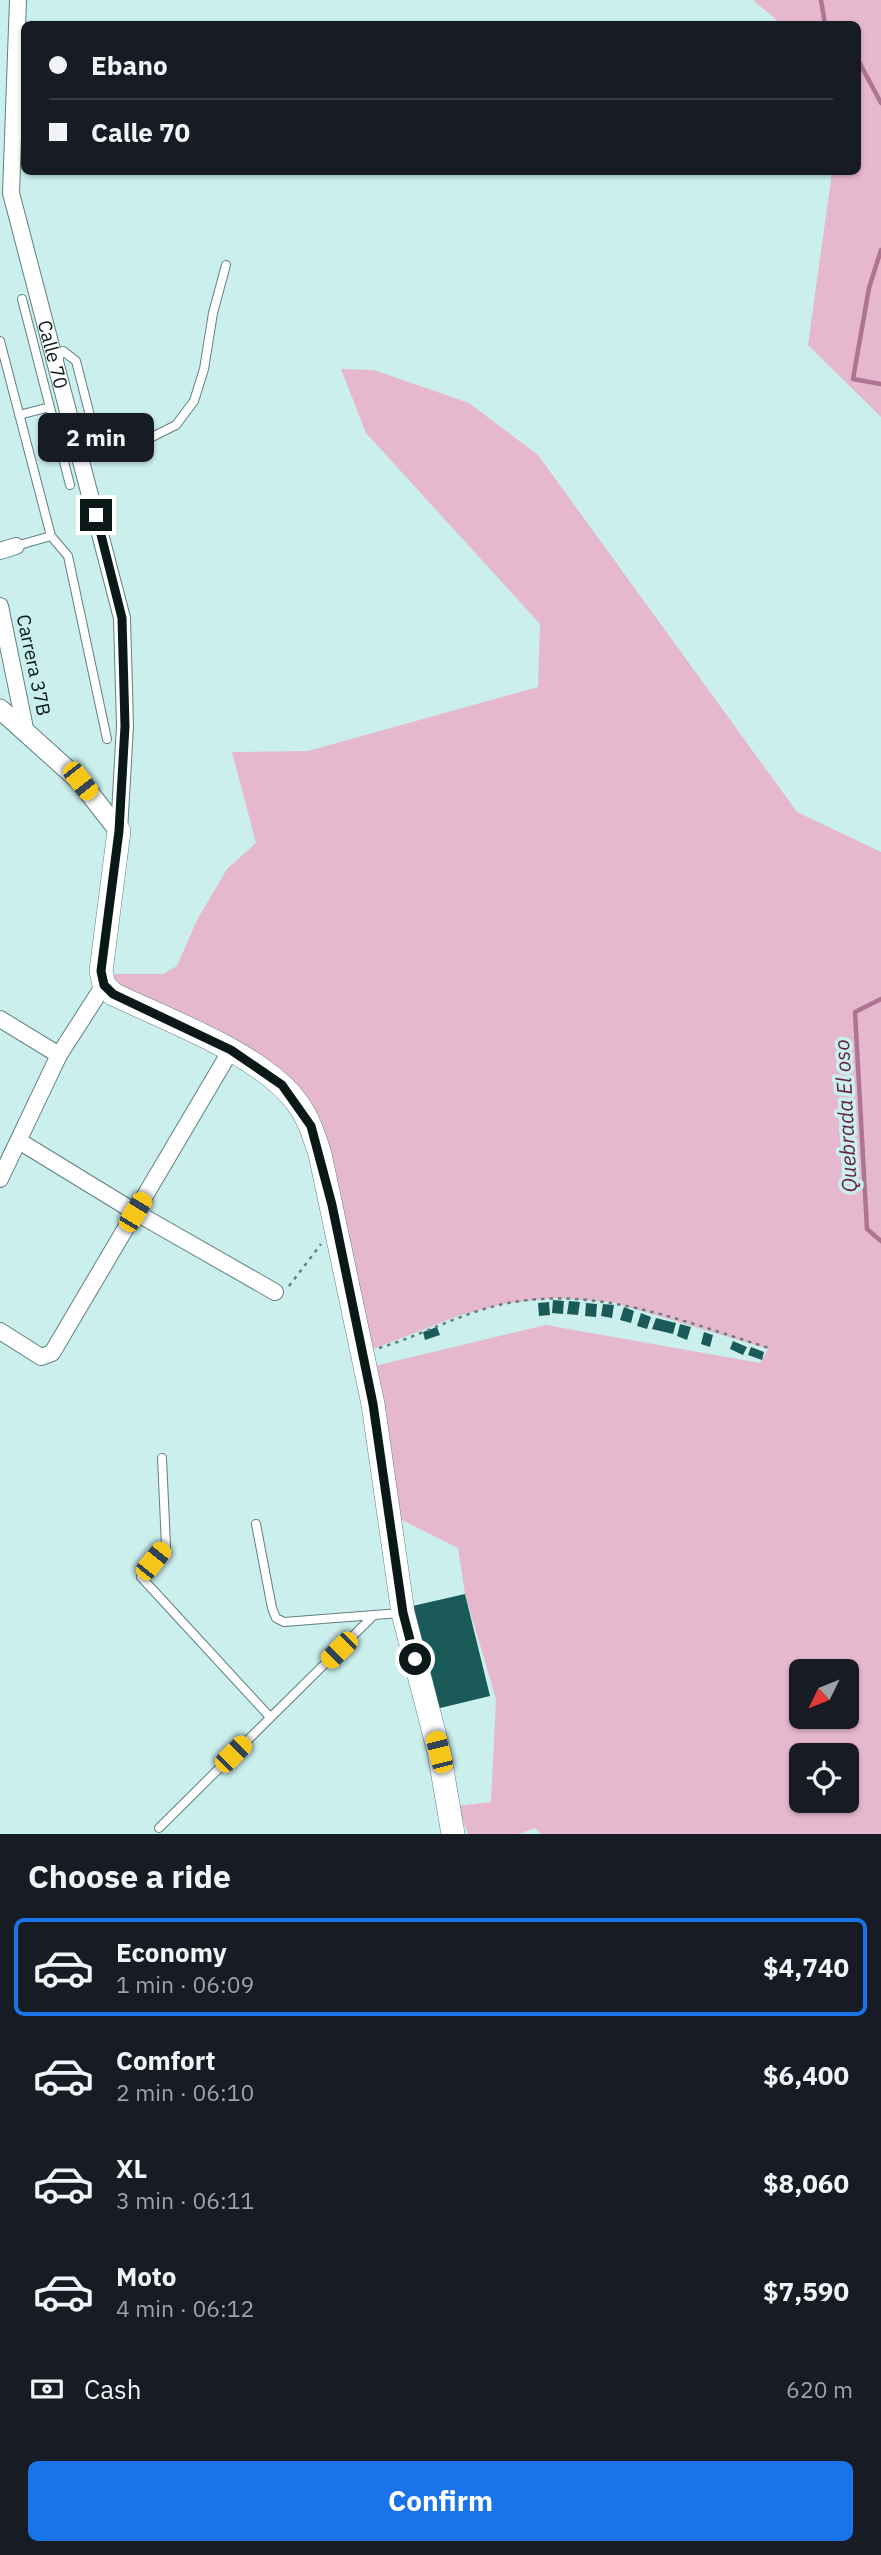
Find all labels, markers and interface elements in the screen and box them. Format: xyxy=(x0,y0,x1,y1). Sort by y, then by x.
text: Ebano xyxy=(91,48,168,82)
text: Calle 70 xyxy=(91,115,190,149)
street label: Calle 70 xyxy=(33,318,74,391)
callout: 2 min xyxy=(38,414,154,462)
text: 2 min xyxy=(66,422,126,452)
route end xyxy=(80,499,112,531)
street label: Carrera 37B xyxy=(12,612,56,718)
car xyxy=(59,758,102,804)
water label: Quebrada El oso xyxy=(827,1039,863,1193)
car xyxy=(116,1189,155,1235)
car xyxy=(132,1538,175,1584)
car xyxy=(317,1628,362,1672)
route start xyxy=(399,1643,431,1675)
north arrow xyxy=(789,1659,859,1729)
map controls xyxy=(789,1659,859,1813)
car xyxy=(424,1729,455,1775)
car xyxy=(211,1732,256,1776)
button: locate xyxy=(789,1743,859,1813)
text: Choose a ride xyxy=(28,1855,231,1897)
text: Economy xyxy=(116,1935,227,1969)
icon: car xyxy=(32,1936,95,1999)
text: $4,740 xyxy=(763,1950,849,1984)
text: 1 min · 06:09 xyxy=(116,1969,254,1999)
text: Comfort xyxy=(116,2043,215,2077)
icon: car xyxy=(32,2044,95,2107)
text: $6,400 xyxy=(763,2058,849,2092)
text: 2 min · 06:10 xyxy=(116,2077,254,2107)
text: XL xyxy=(116,2151,147,2185)
icon: car xyxy=(32,2152,95,2215)
text: $8,060 xyxy=(763,2166,849,2200)
text: 3 min · 06:11 xyxy=(116,2185,254,2215)
text: Moto xyxy=(116,2259,176,2293)
icon: car xyxy=(32,2260,95,2323)
text: $7,590 xyxy=(763,2274,849,2308)
text: 4 min · 06:12 xyxy=(116,2293,254,2323)
icon: cash xyxy=(28,2370,66,2408)
text: Cash xyxy=(84,2372,141,2406)
text: 620 m xyxy=(786,2374,853,2404)
button: Confirm xyxy=(28,2461,853,2541)

